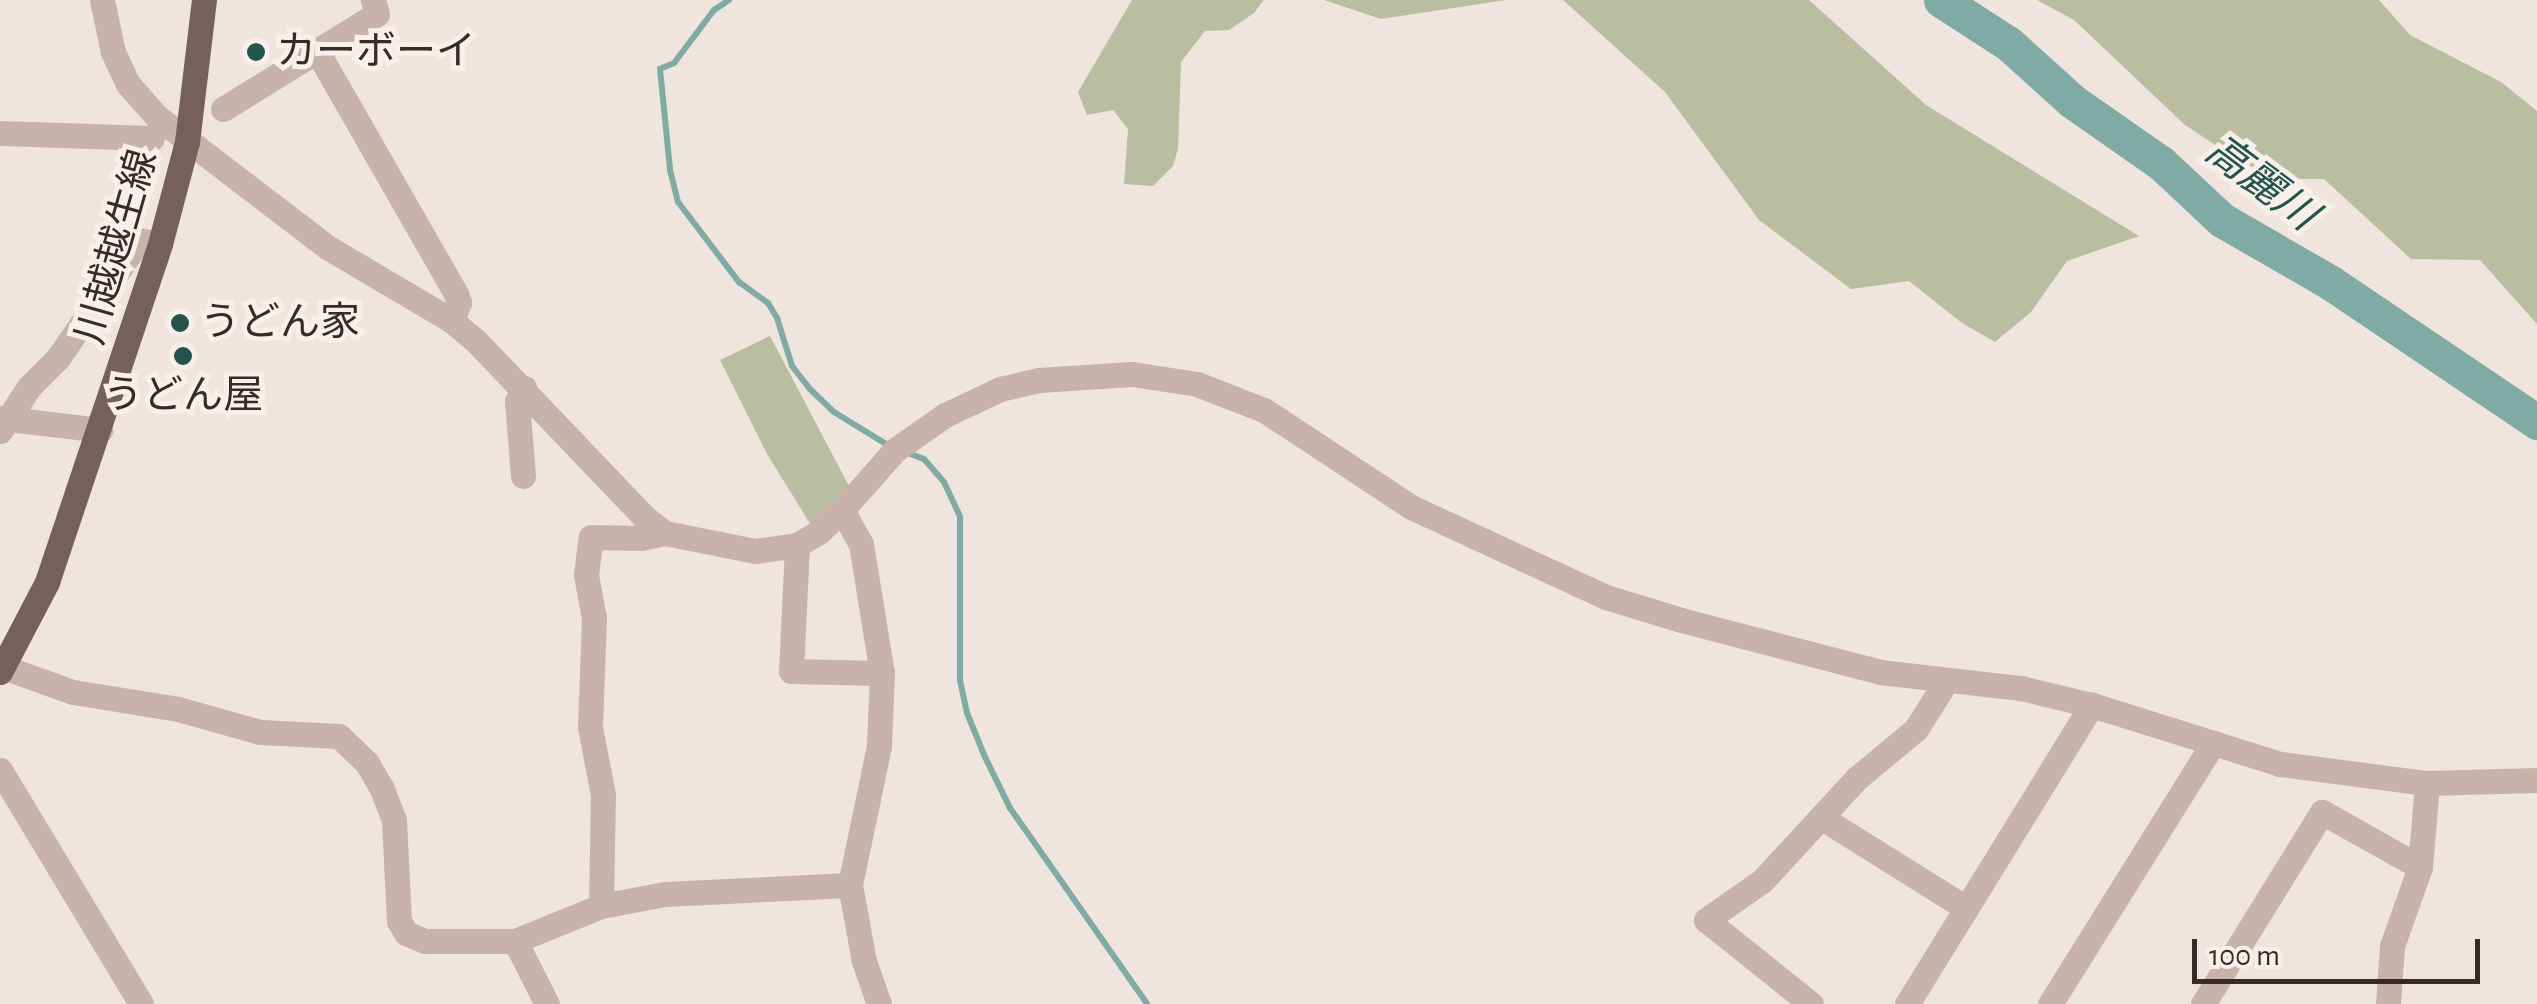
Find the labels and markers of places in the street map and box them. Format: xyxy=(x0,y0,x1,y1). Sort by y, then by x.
place label: カーボーイ xyxy=(276,28,476,76)
marker: カーボーイ xyxy=(245,41,267,63)
place label: うどん家 xyxy=(200,299,360,347)
marker: うどん家 xyxy=(169,312,191,334)
marker: うどん屋 xyxy=(172,345,194,367)
place label: うどん屋 xyxy=(103,372,263,420)

